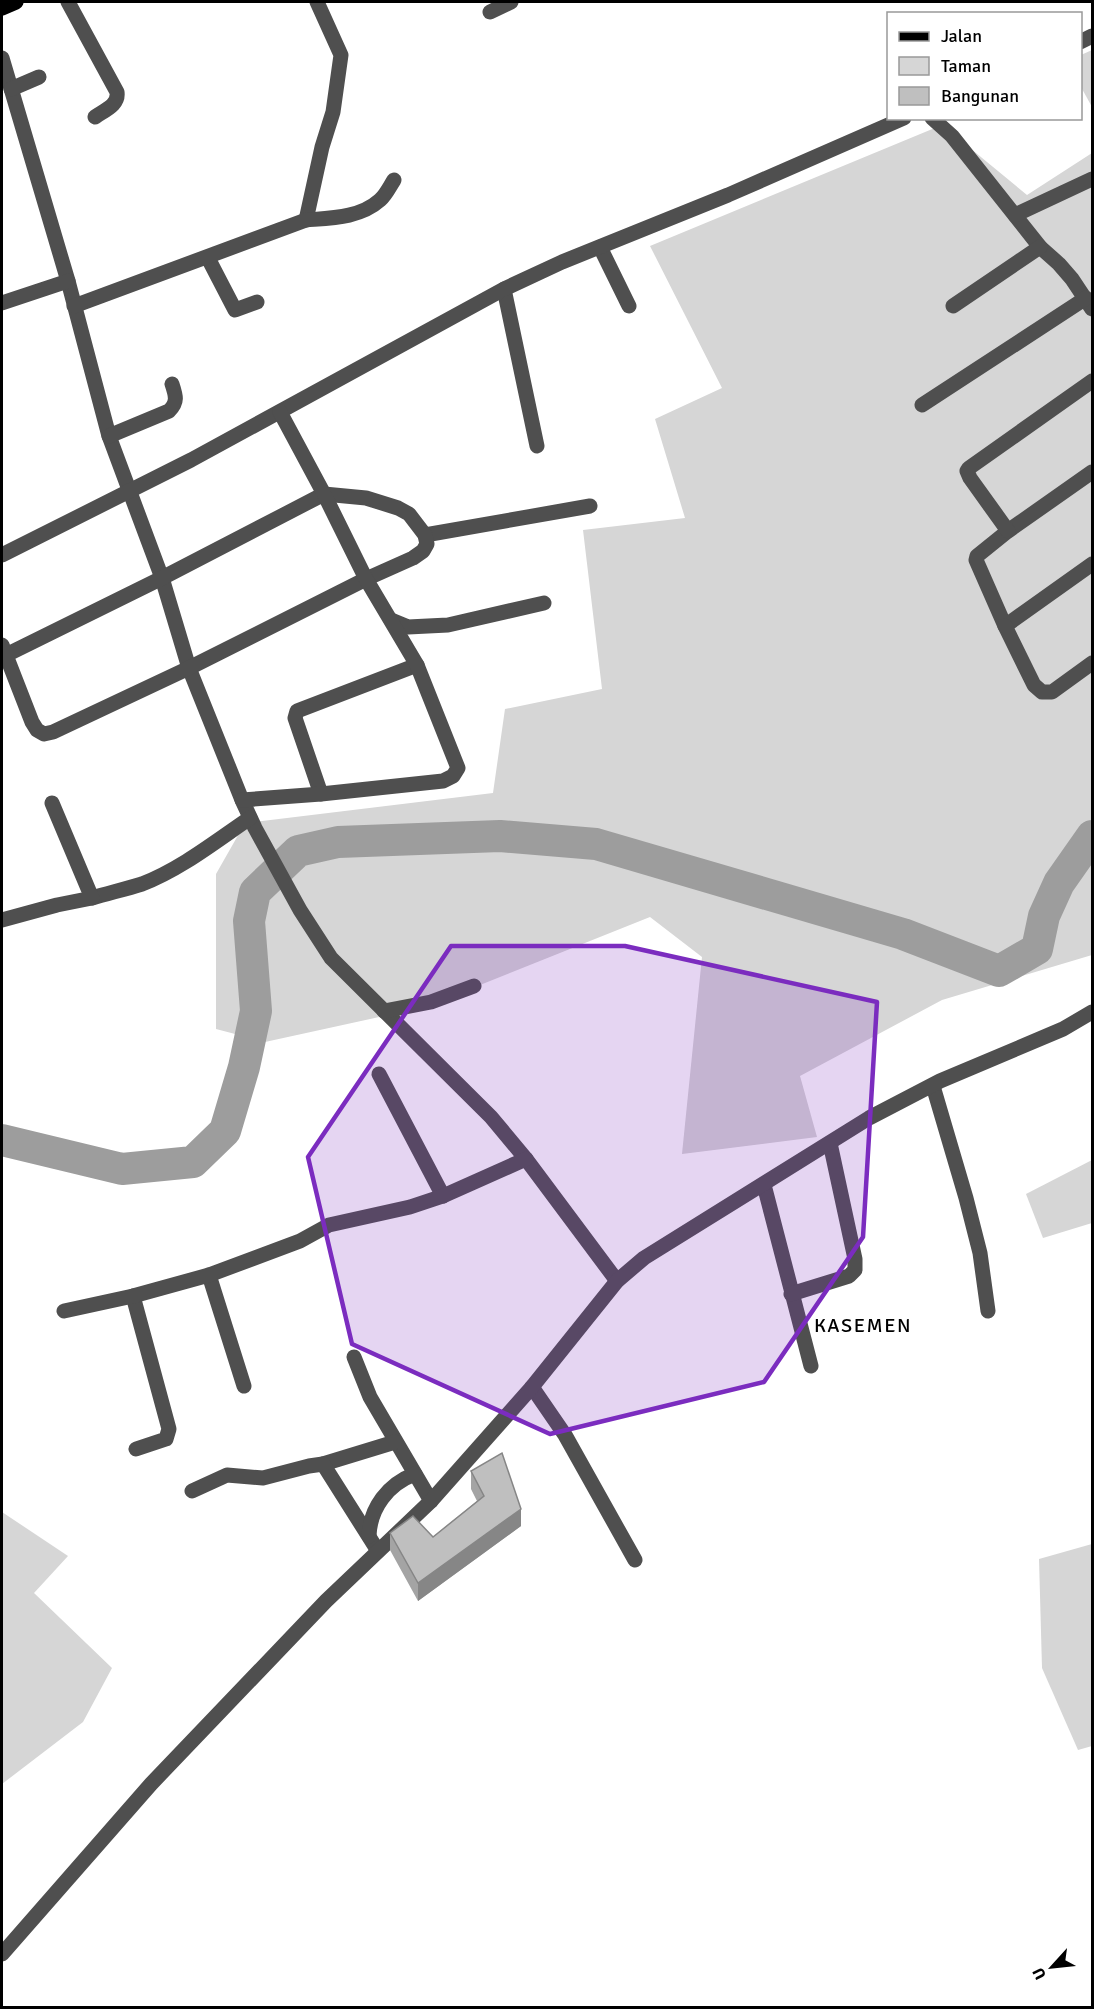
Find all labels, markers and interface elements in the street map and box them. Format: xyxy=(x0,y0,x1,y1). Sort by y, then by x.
legend xyxy=(887,12,1082,120)
text: Jalan xyxy=(941,25,982,47)
text: Taman xyxy=(941,55,991,77)
text: Bangunan xyxy=(941,85,1019,107)
district label: KASEMEN xyxy=(814,1313,912,1338)
north arrow xyxy=(1022,1937,1082,1997)
text: U xyxy=(1028,1964,1051,1983)

